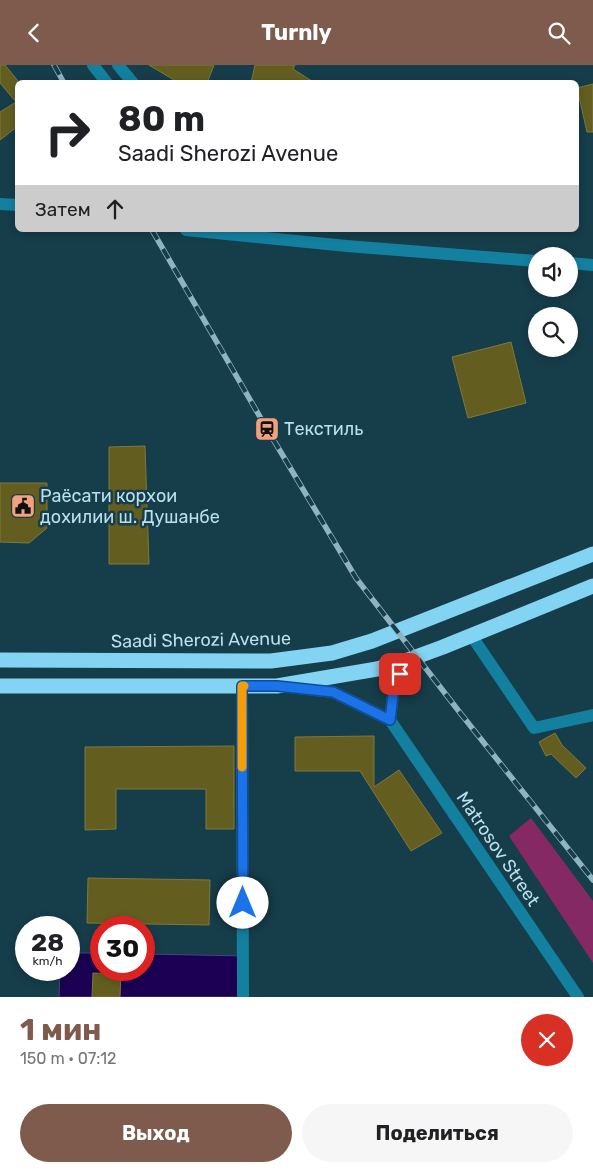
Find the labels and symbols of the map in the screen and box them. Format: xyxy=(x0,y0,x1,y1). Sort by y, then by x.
station icon: Текстиль xyxy=(254,416,280,442)
place label: Текстиль xyxy=(284,418,363,440)
place label: Раёсати корхои дохилии ш. Душанбе xyxy=(40,485,220,528)
public building icon: Раёсати корхои дохилии ш. Душанбе xyxy=(10,493,36,519)
street label: Saadi Sherozi Avenue xyxy=(111,627,291,653)
pin xyxy=(379,653,421,695)
street label: Matrosov Street xyxy=(452,788,544,910)
position arrow xyxy=(216,876,268,928)
speed limit sign: 30 xyxy=(90,916,155,981)

